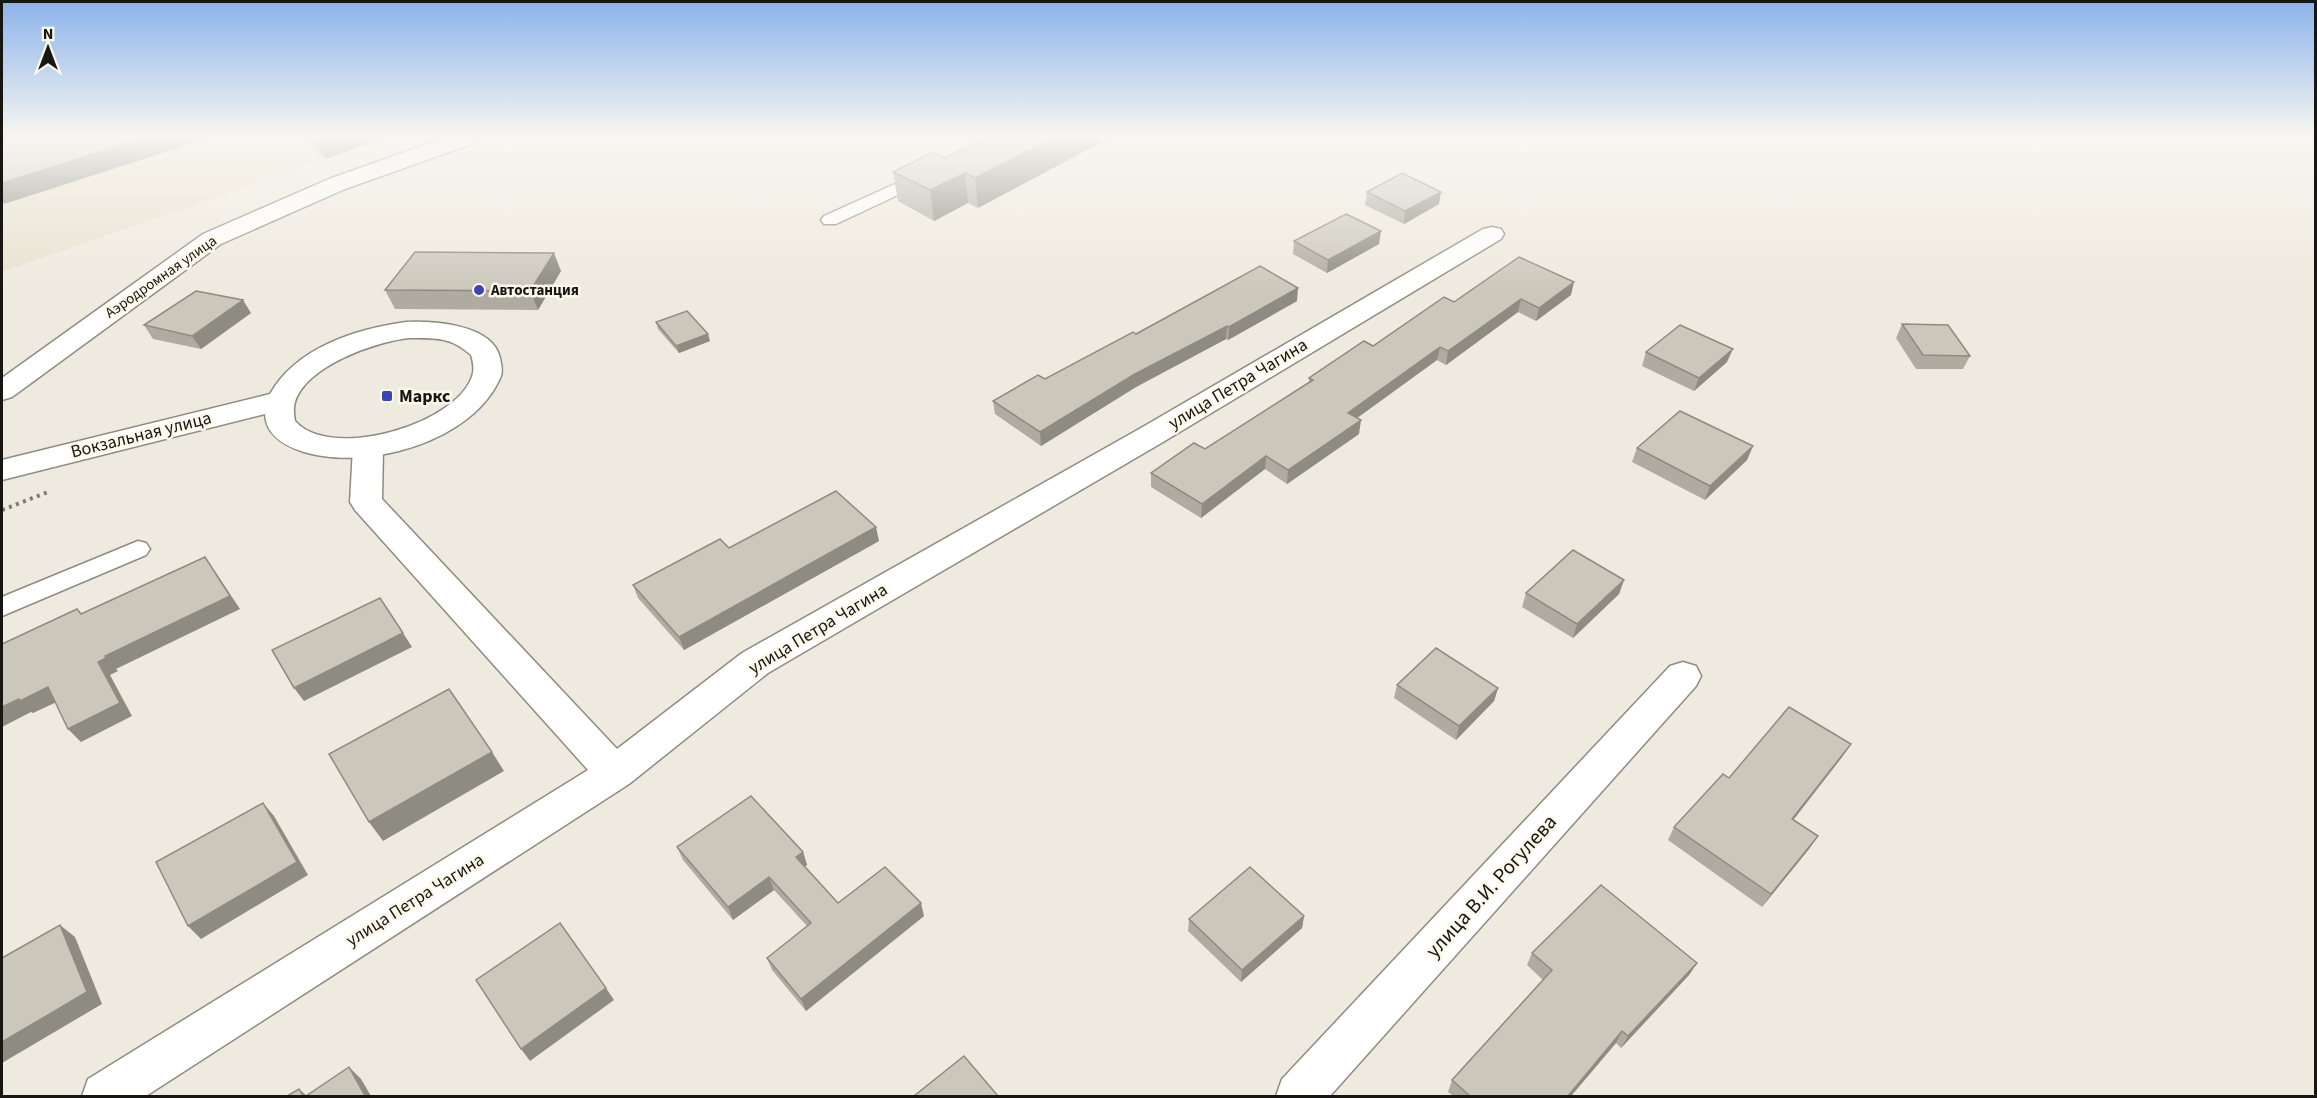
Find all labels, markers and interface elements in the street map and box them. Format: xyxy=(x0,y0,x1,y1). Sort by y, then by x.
north arrow xyxy=(18,18,78,78)
text: N xyxy=(43,23,53,45)
street label: Аэродромная улица xyxy=(101,231,221,323)
place label: Автостанция xyxy=(490,280,579,301)
marker: Автостанция xyxy=(472,283,486,297)
street label: улица Петра Чагина xyxy=(1164,332,1312,436)
place label: Маркс xyxy=(399,384,451,409)
marker: Маркс xyxy=(380,389,394,403)
street label: Вокзальная улица xyxy=(68,405,214,465)
street label: улица Петра Чагина xyxy=(744,577,892,681)
street label: улица В.И. Рогулева xyxy=(1418,808,1564,964)
street label: улица Петра Чагина xyxy=(341,847,489,953)

